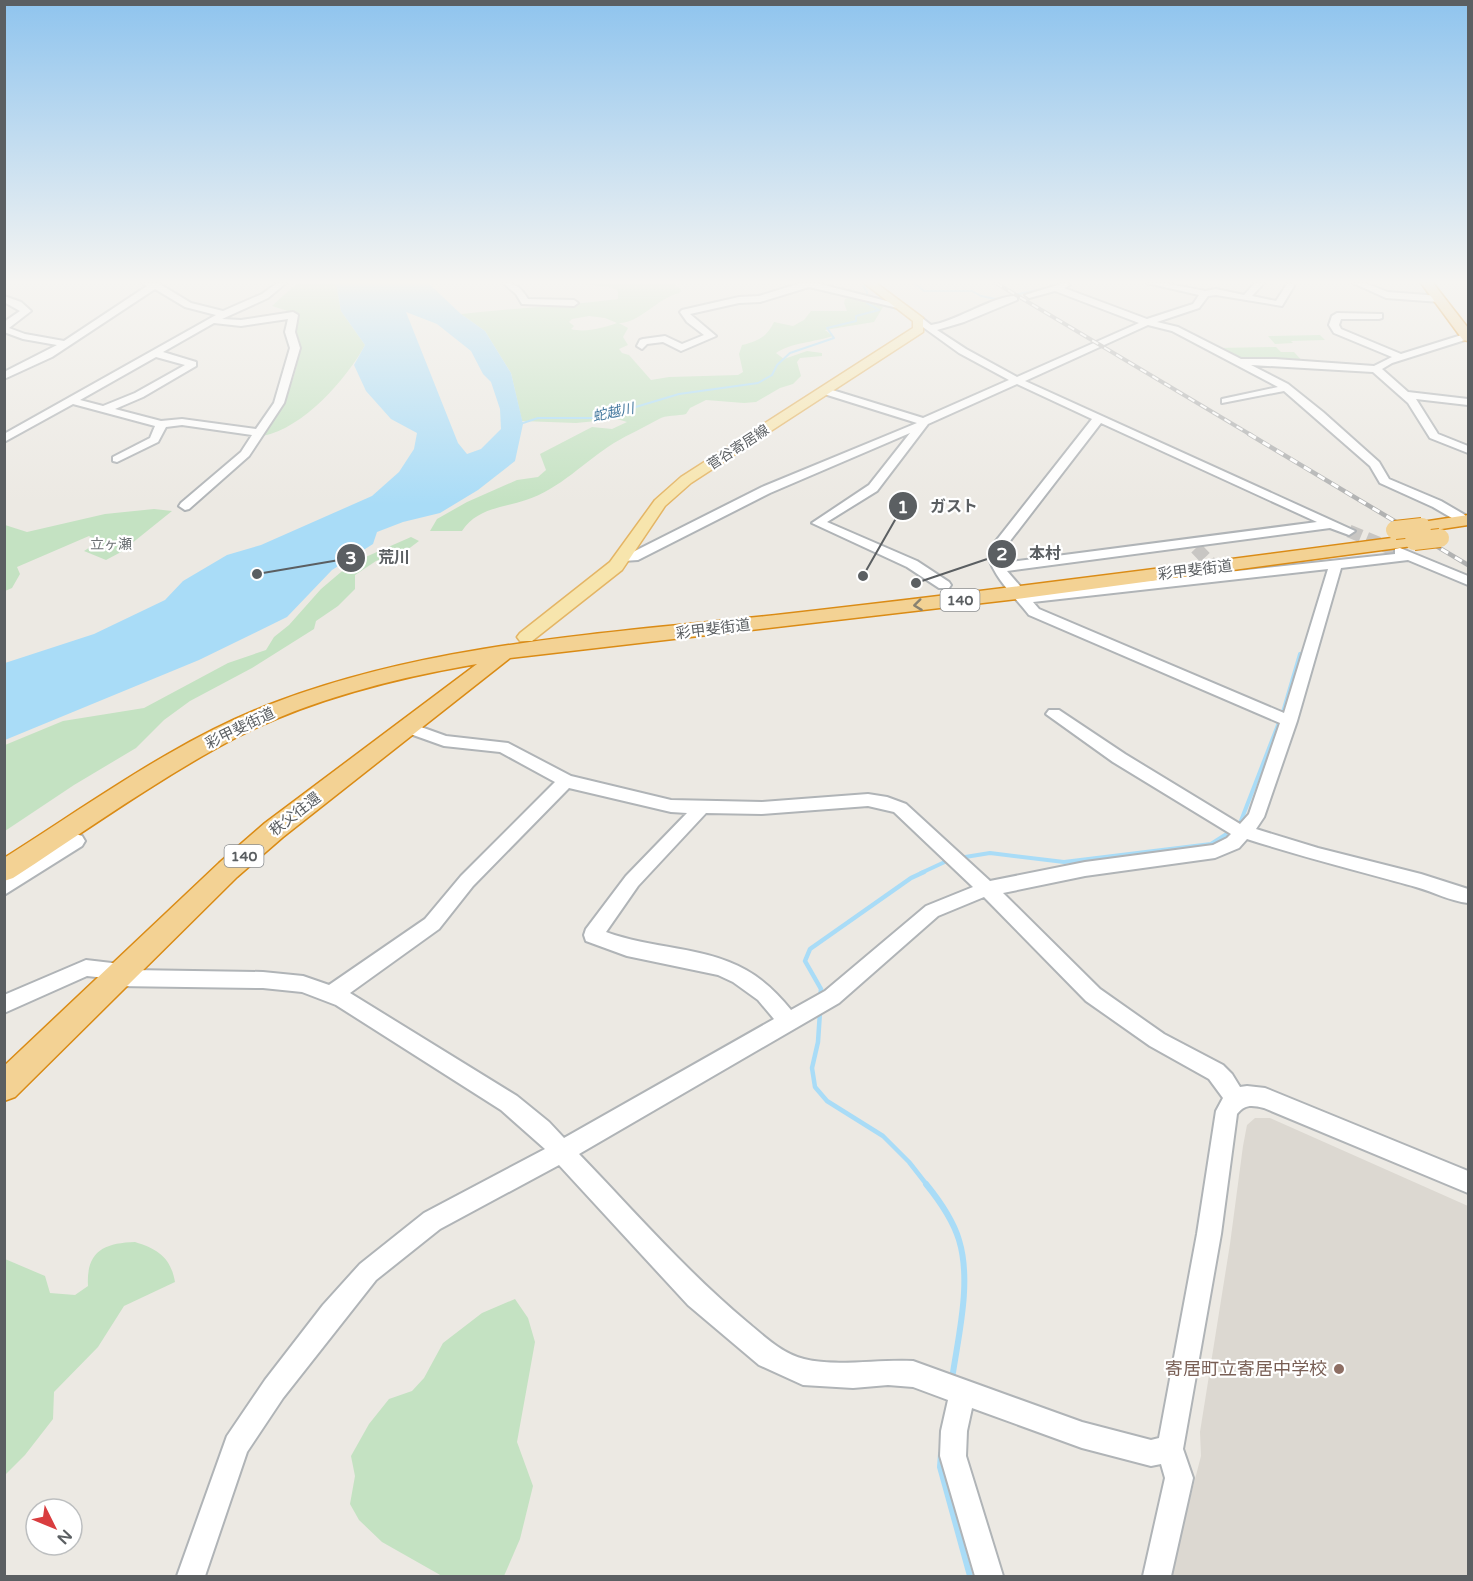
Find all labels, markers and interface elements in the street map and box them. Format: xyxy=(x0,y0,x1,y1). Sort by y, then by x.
water label: 蛇越川 xyxy=(591,399,637,425)
street label: 菅谷寄居線 xyxy=(704,421,772,474)
callout: ガスト xyxy=(888,489,990,523)
text: 1 xyxy=(897,496,909,518)
text: ガスト xyxy=(930,497,978,517)
district label: 立ヶ瀬 xyxy=(90,536,132,553)
callout: 本村 xyxy=(987,537,1073,571)
callout: 荒川 xyxy=(336,541,422,575)
text: 2 xyxy=(996,543,1008,565)
text: 本村 xyxy=(1029,544,1061,564)
text: 3 xyxy=(345,547,357,569)
text: 荒川 xyxy=(378,548,410,568)
street label: 彩甲斐街道 xyxy=(1157,556,1233,584)
road number: 140 xyxy=(940,589,980,611)
one-way arrow xyxy=(914,598,923,610)
street label: 彩甲斐街道 xyxy=(675,615,751,643)
street label: 彩甲斐街道 xyxy=(202,703,278,753)
street label: 秩父往還 xyxy=(266,788,324,840)
road number: 140 xyxy=(224,845,264,867)
place label: 寄居町立寄居中学校 xyxy=(1165,1358,1327,1380)
marker: 寄居町立寄居中学校 xyxy=(1332,1362,1346,1376)
north arrow xyxy=(24,1497,84,1557)
text: N xyxy=(53,1525,76,1548)

